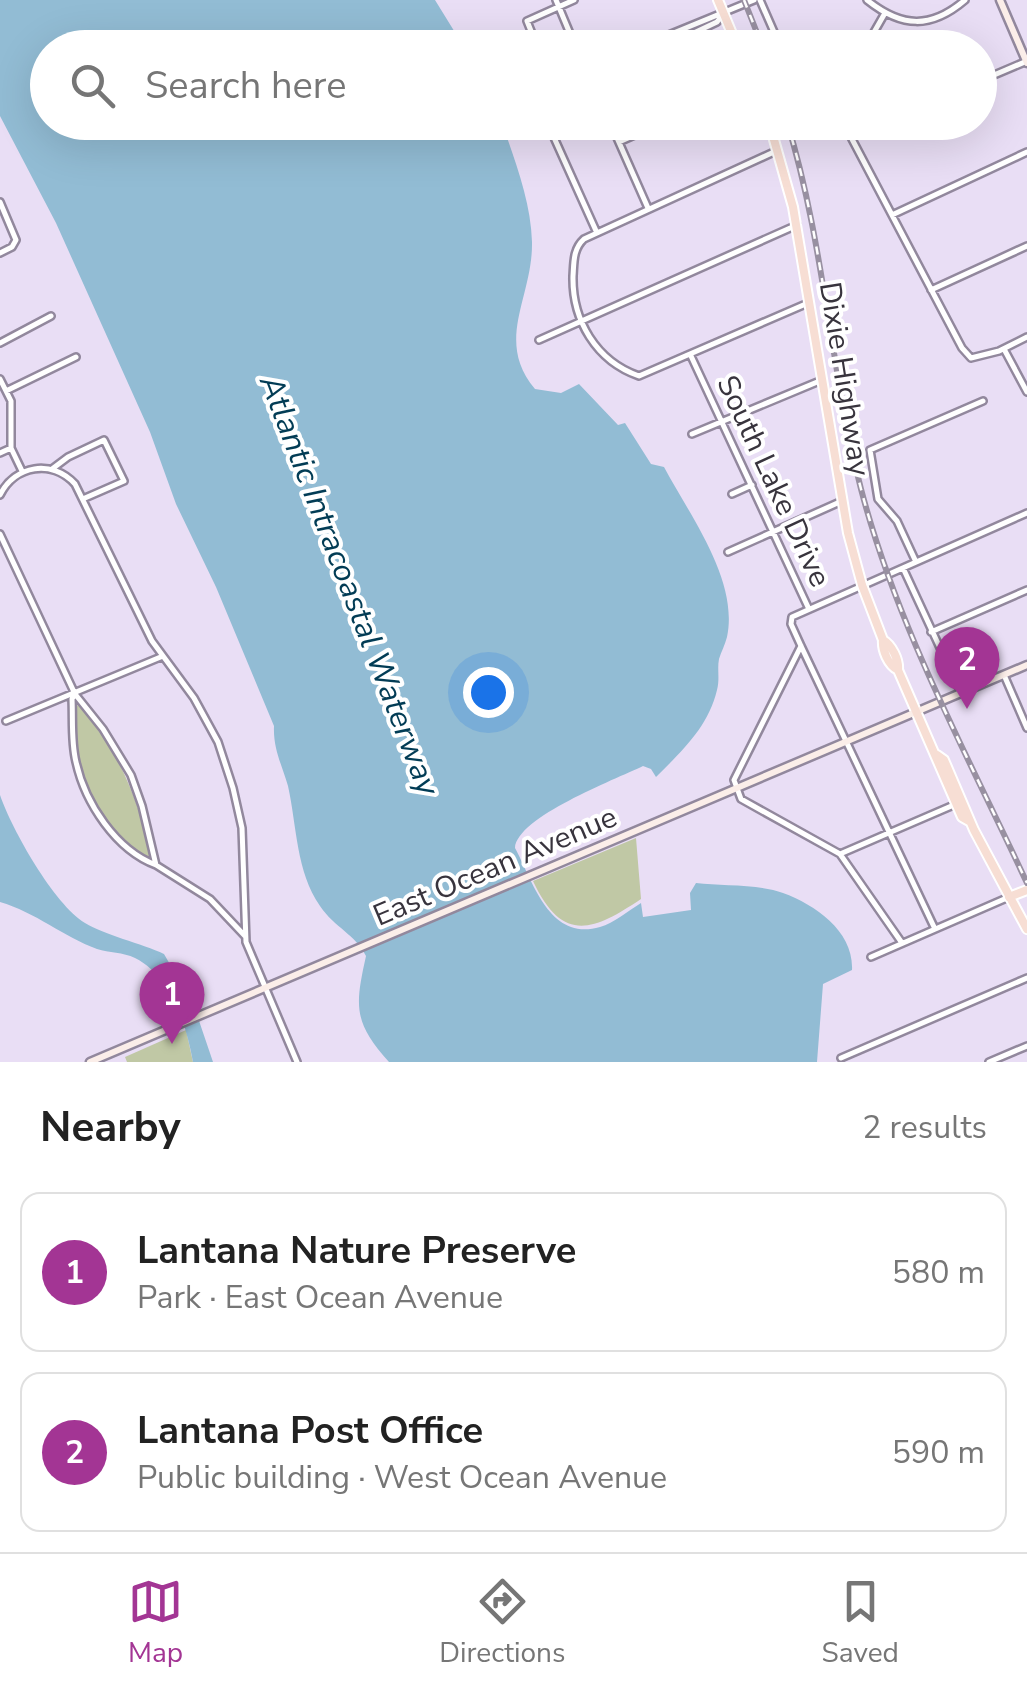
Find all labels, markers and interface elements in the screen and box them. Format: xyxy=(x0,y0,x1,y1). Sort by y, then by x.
search box xyxy=(30,30,997,140)
icon: search xyxy=(65,58,120,113)
text: Search here xyxy=(145,60,346,111)
street label: Dixie Highway xyxy=(809,279,880,480)
water label: Atlantic Intracoastal Waterway xyxy=(249,368,450,803)
street label: South Lake Drive xyxy=(707,369,840,594)
pin: 2 xyxy=(934,626,1000,709)
your location xyxy=(463,667,514,718)
street label: East Ocean Avenue xyxy=(367,797,623,936)
pin: 1 xyxy=(140,962,204,1044)
text: Nearby xyxy=(40,1099,181,1156)
text: 2 results xyxy=(862,1106,987,1149)
text: Lantana Nature Preserve xyxy=(137,1225,576,1276)
text: 1 xyxy=(65,1251,84,1294)
text: 580 m xyxy=(892,1251,985,1294)
text: Park · East Ocean Avenue xyxy=(137,1276,503,1319)
text: Lantana Post Office xyxy=(137,1405,483,1456)
text: 2 xyxy=(65,1431,84,1474)
text: 590 m xyxy=(892,1431,985,1474)
text: Public building · West Ocean Avenue xyxy=(137,1456,667,1499)
tab: Map xyxy=(128,1574,183,1672)
tab: Directions xyxy=(439,1574,565,1672)
tab: Saved xyxy=(822,1574,899,1672)

